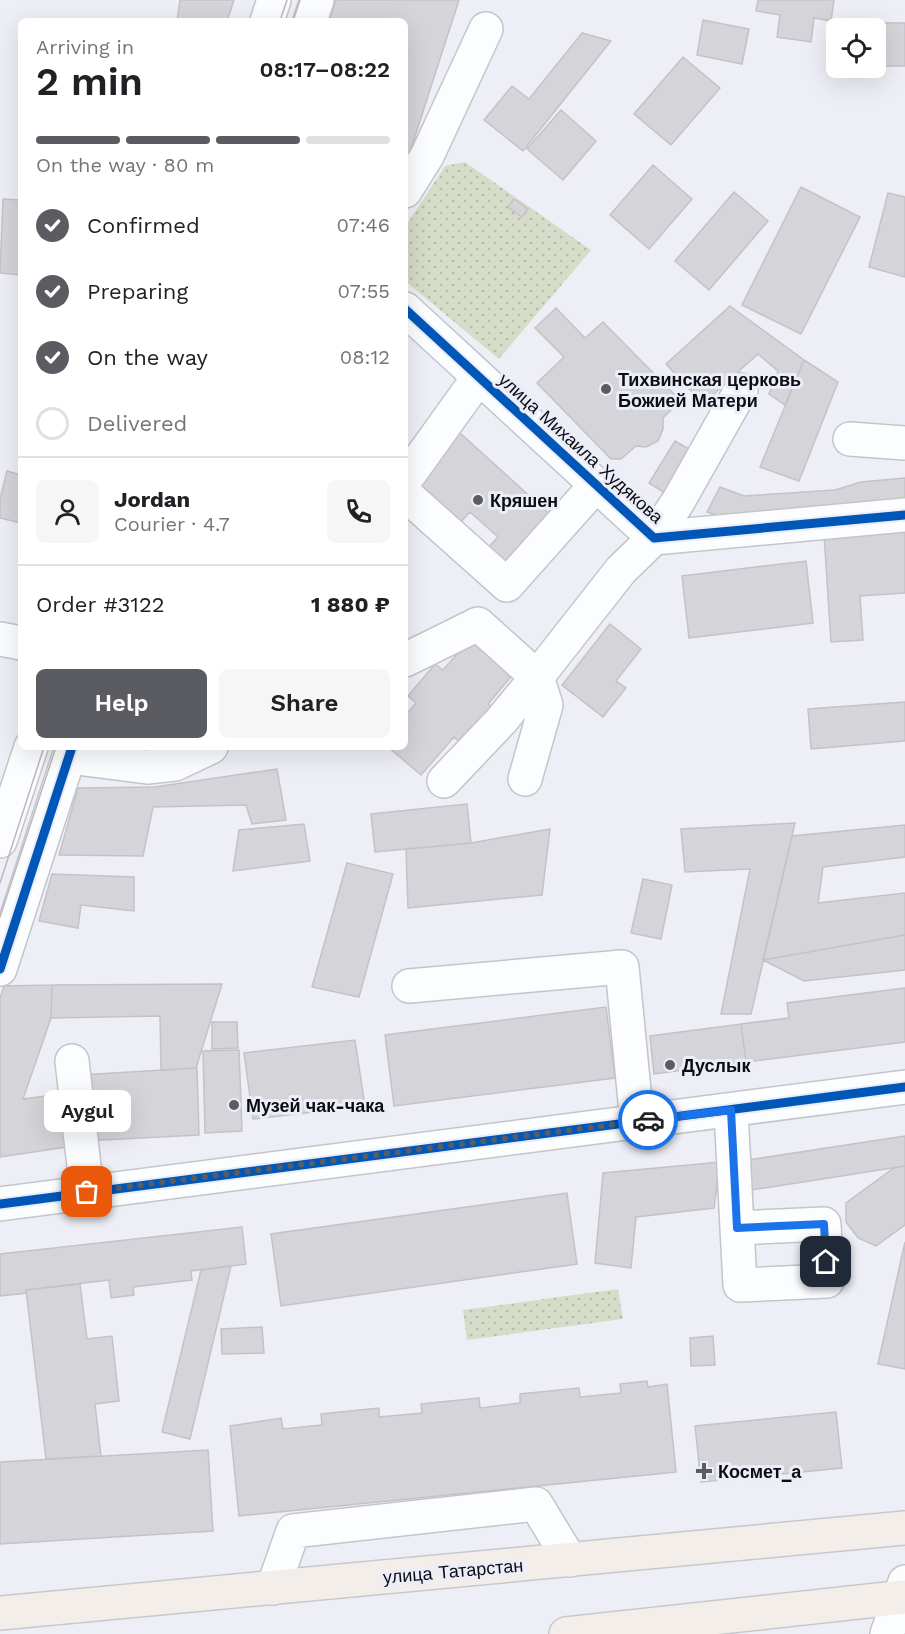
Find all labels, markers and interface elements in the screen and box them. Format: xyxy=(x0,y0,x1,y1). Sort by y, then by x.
map controls xyxy=(826,18,886,78)
button: locate xyxy=(826,18,886,78)
text: Arriving in xyxy=(36,35,134,59)
text: 08:17–08:22 xyxy=(259,57,390,82)
text: 2 min xyxy=(36,59,143,104)
text: On the way · 80 m xyxy=(36,153,214,177)
icon: check xyxy=(36,209,69,242)
text: Confirmed xyxy=(87,213,200,238)
text: 07:46 xyxy=(336,213,390,237)
icon: check xyxy=(36,275,69,308)
text: Preparing xyxy=(87,279,188,304)
text: 07:55 xyxy=(338,279,390,303)
icon: check xyxy=(36,341,69,374)
text: On the way xyxy=(87,345,208,370)
text: 08:12 xyxy=(340,345,390,369)
street label: улица Михаила Худякова xyxy=(494,369,668,528)
place label: Тихвинская церковь Божией Матери xyxy=(618,369,801,411)
marker: Тихвинская церковь Божией Матери xyxy=(599,382,613,396)
text: Delivered xyxy=(87,411,187,436)
button: person xyxy=(36,480,99,543)
button: phone xyxy=(327,480,390,543)
text: Jordan xyxy=(114,487,190,512)
place label: Кряшен xyxy=(490,490,558,511)
marker: Кряшен xyxy=(471,493,485,507)
text: Courier · 4.7 xyxy=(114,512,230,536)
text: Order #3122 xyxy=(36,592,165,617)
text: 1 880 ₽ xyxy=(311,592,390,617)
button: Help xyxy=(36,669,207,738)
button: Share xyxy=(219,669,390,738)
place label: Дуслык xyxy=(682,1055,751,1076)
marker: Дуслык xyxy=(663,1058,677,1072)
callout: Aygul xyxy=(44,1090,130,1132)
courier xyxy=(618,1090,678,1150)
place label: Музей чак-чака xyxy=(246,1095,385,1116)
marker: Музей чак-чака xyxy=(227,1098,241,1112)
text: Aygul xyxy=(61,1099,114,1123)
icon: car xyxy=(632,1104,665,1137)
pin xyxy=(61,1166,112,1217)
icon: bag xyxy=(70,1175,103,1208)
pin xyxy=(800,1236,851,1287)
icon: home xyxy=(809,1245,842,1278)
place label: Космет_а xyxy=(718,1461,802,1482)
marker: Космет_а xyxy=(695,1462,713,1480)
street label: улица Татарстан xyxy=(382,1554,524,1588)

